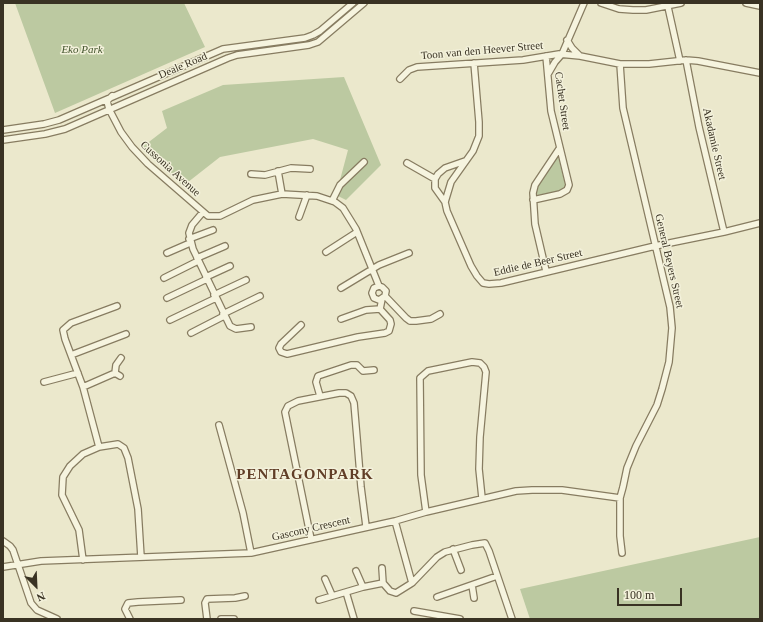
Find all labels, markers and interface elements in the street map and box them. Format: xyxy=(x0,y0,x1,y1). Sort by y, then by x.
street label: Toon van den Heever Street xyxy=(420,39,544,63)
park label: Eko Park xyxy=(61,43,103,57)
street label: Deale Road xyxy=(157,50,209,82)
street label: Cachet Street xyxy=(551,71,573,131)
street label: Akadamie Street xyxy=(699,107,729,181)
street label: Cussonia Avenue xyxy=(137,139,203,199)
street label: General Beyers Street xyxy=(652,212,686,310)
street label: Eddie de Beer Street xyxy=(492,246,584,280)
district label: PENTAGONPARK xyxy=(236,466,374,484)
street label: Gascony Crescent xyxy=(271,514,351,544)
north arrow xyxy=(16,566,56,606)
scale bar xyxy=(619,580,684,606)
text: 100 m xyxy=(624,588,654,602)
text: N xyxy=(35,590,47,604)

